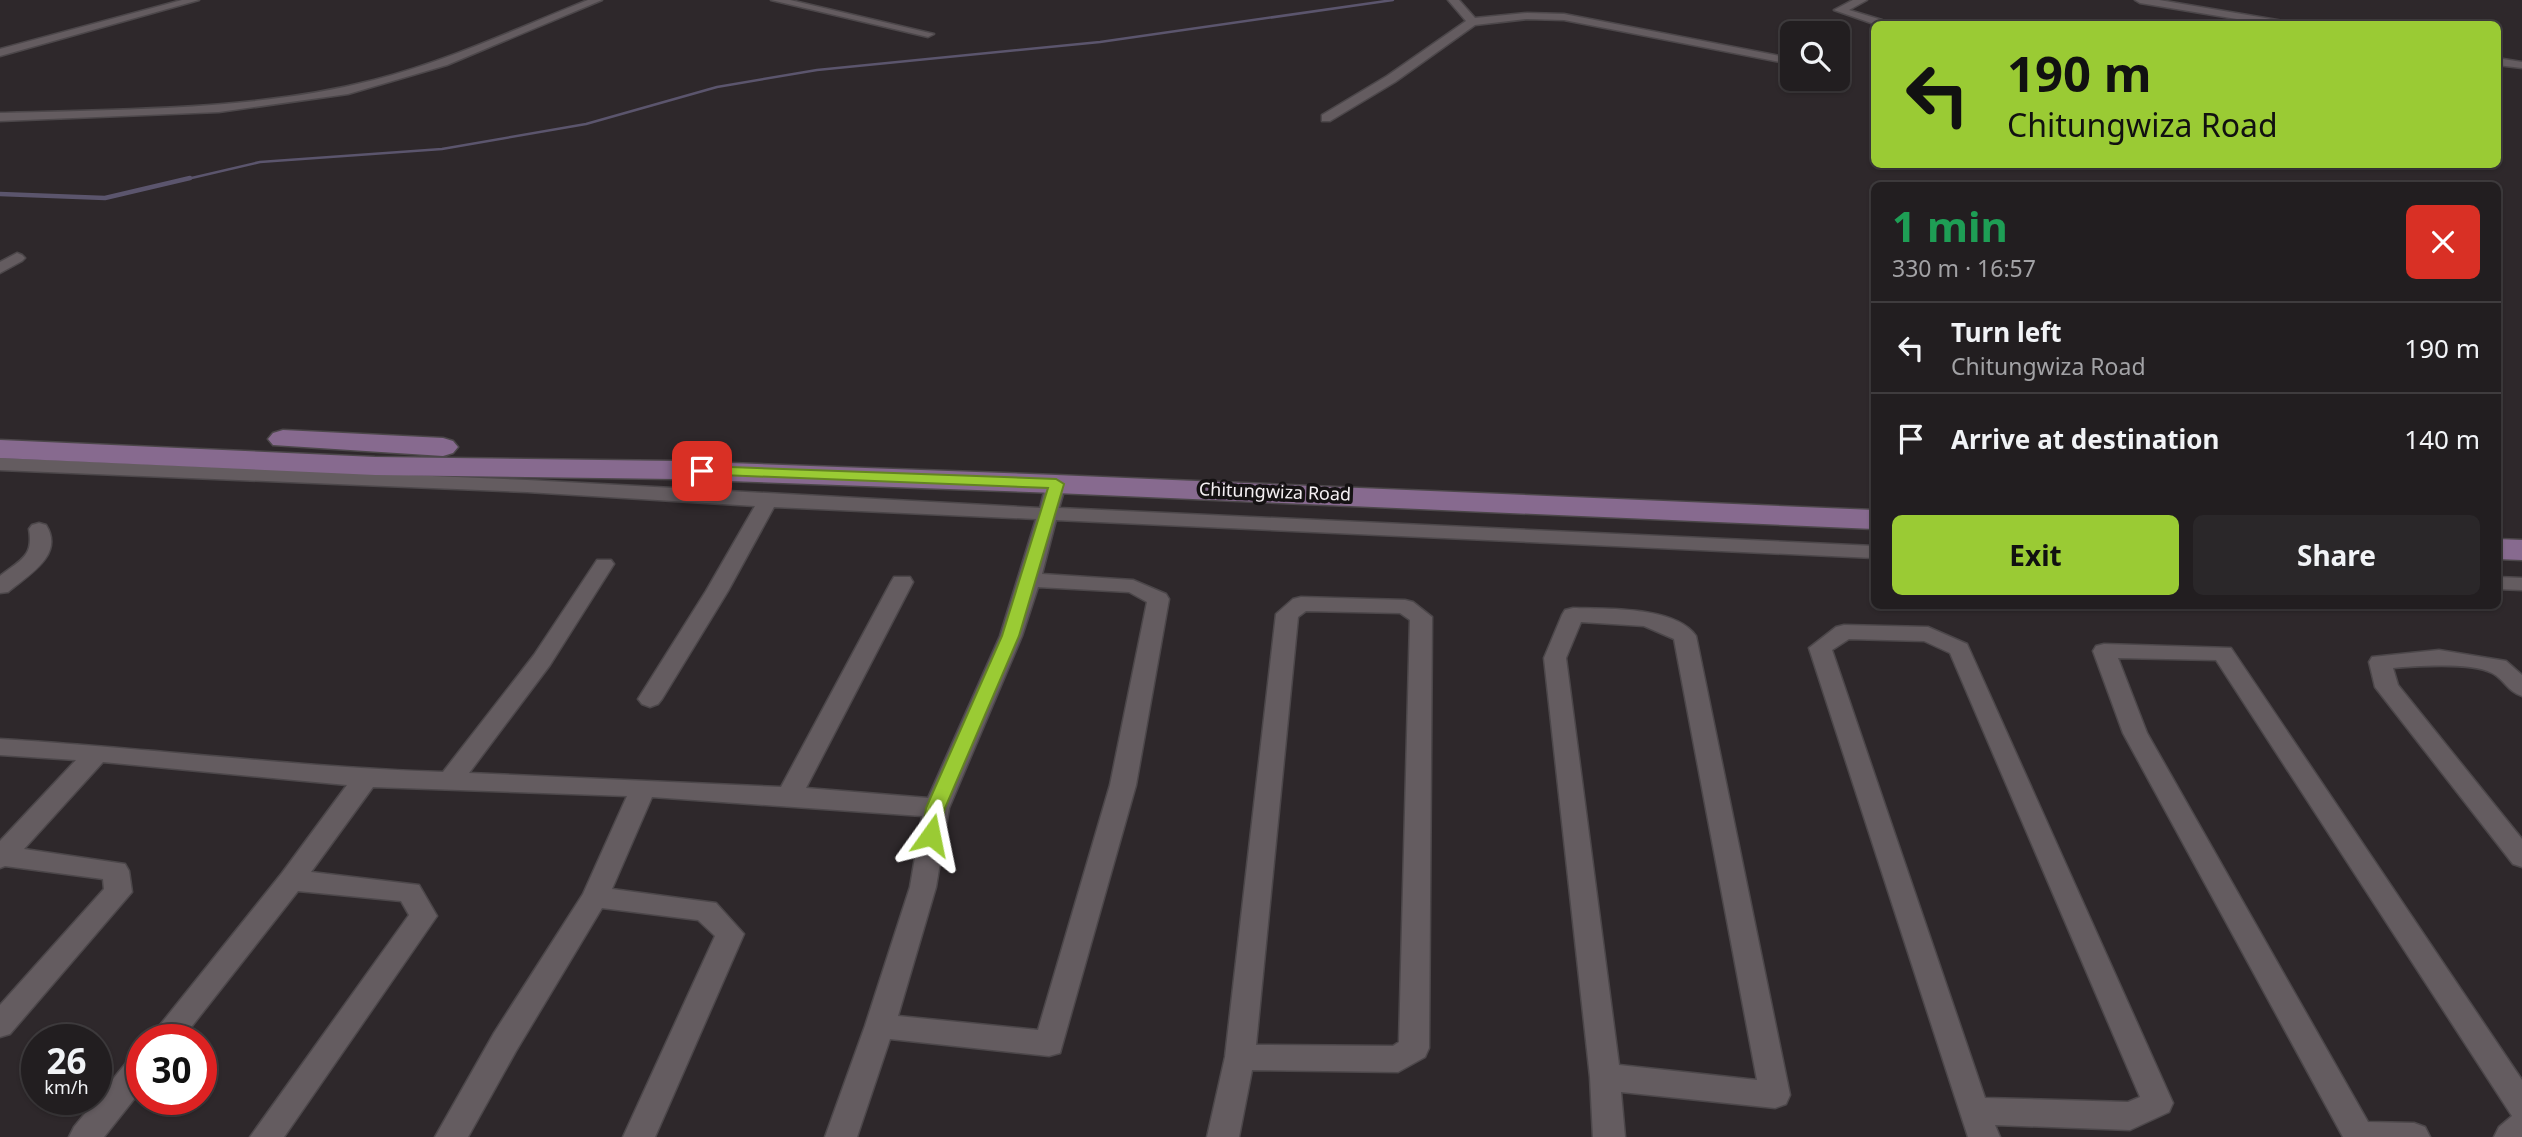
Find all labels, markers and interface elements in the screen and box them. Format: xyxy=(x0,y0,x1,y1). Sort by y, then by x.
map controls xyxy=(1780,21,1850,91)
button: search xyxy=(1780,21,1850,91)
text: 190 m xyxy=(2007,40,2152,106)
icon: left xyxy=(1892,49,1983,140)
text: Chitungwiza Road xyxy=(2007,103,2278,146)
text: 1 min xyxy=(1892,197,2008,254)
button: close xyxy=(2406,205,2480,279)
text: 330 m · 16:57 xyxy=(1892,252,2036,284)
text: Turn left xyxy=(1951,314,2062,350)
icon: left xyxy=(1892,329,1930,367)
text: 190 m xyxy=(2404,330,2480,366)
text: Chitungwiza Road xyxy=(1951,350,2146,382)
icon: arrive xyxy=(1892,420,1930,458)
text: Arrive at destination xyxy=(1951,421,2220,457)
text: 140 m xyxy=(2404,421,2480,457)
pin xyxy=(672,441,732,501)
icon: arrive xyxy=(683,452,721,490)
street label: Chitungwiza Road xyxy=(1199,476,1352,506)
button: Exit xyxy=(1892,515,2179,595)
button: Share xyxy=(2193,515,2480,595)
position arrow xyxy=(894,798,968,872)
speed limit sign: 30 xyxy=(126,1024,217,1115)
text: 26 xyxy=(46,1037,87,1084)
text: km/h xyxy=(44,1075,89,1099)

